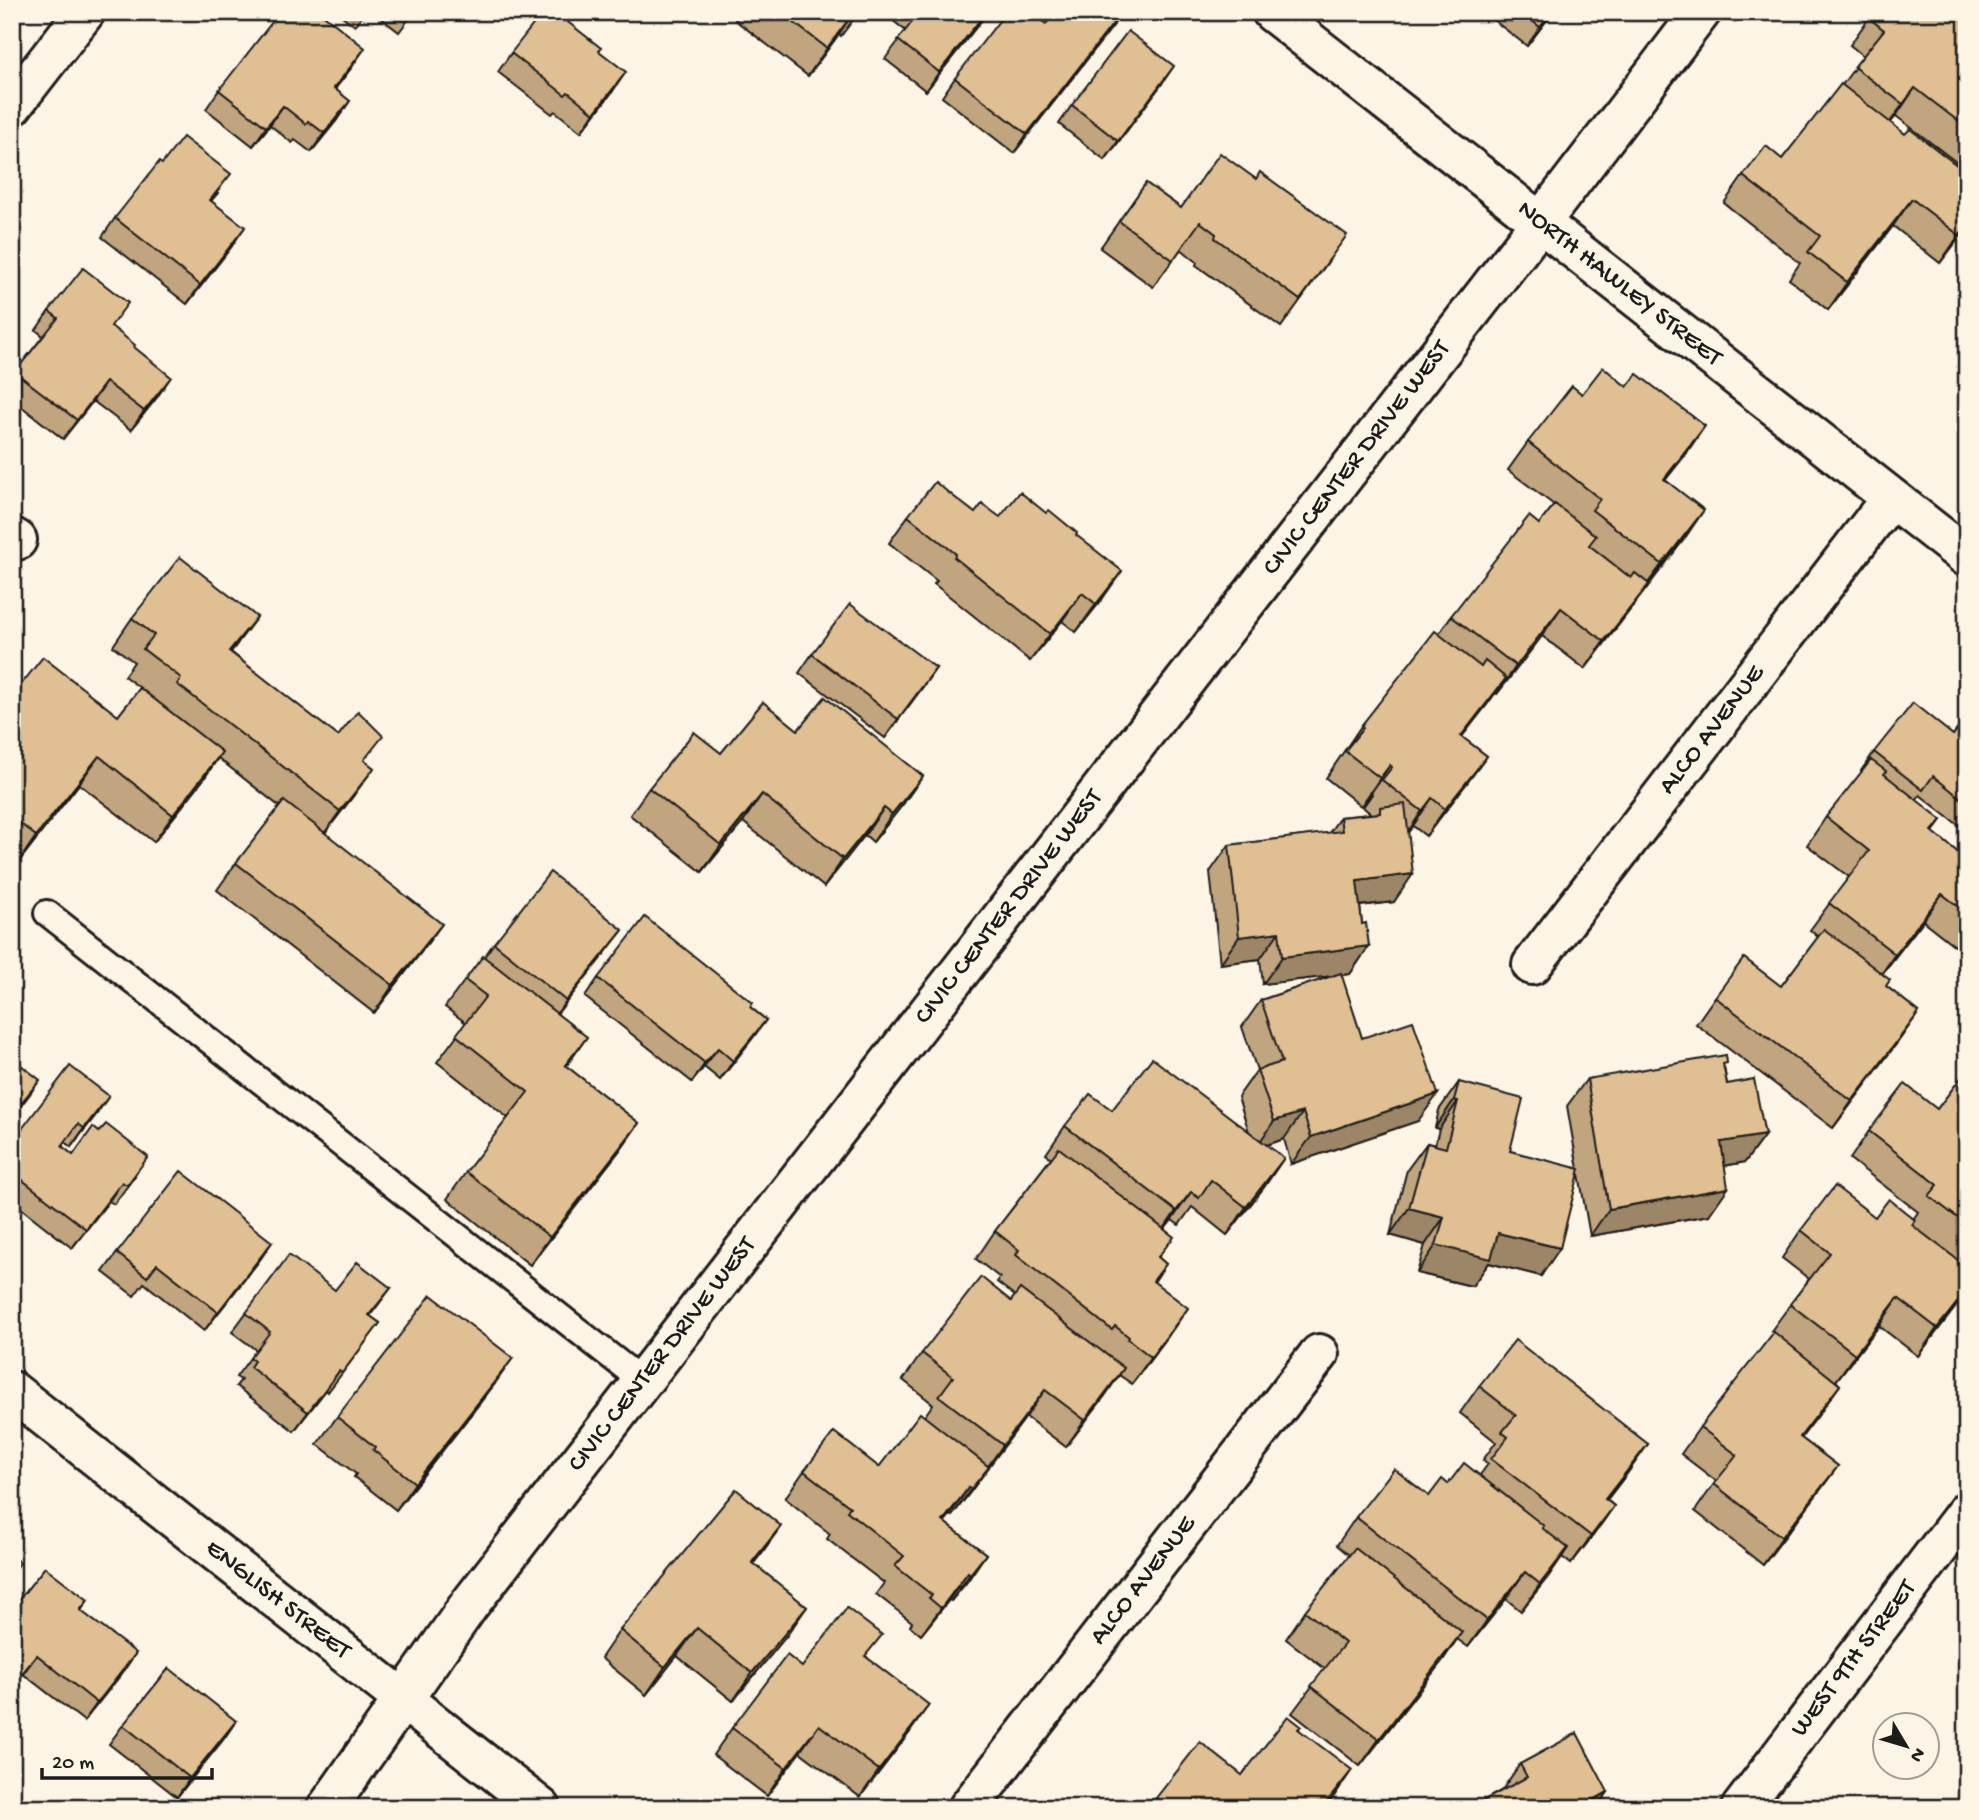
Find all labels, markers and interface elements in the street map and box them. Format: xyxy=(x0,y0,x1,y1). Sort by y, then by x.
street label: NORTH HAWLEY STREET xyxy=(1510,194,1728,375)
street label: CIVIC CENTER DRIVE WEST xyxy=(1257,334,1459,582)
street label: ALCO AVENUE xyxy=(1653,659,1772,801)
street label: CIVIC CENTER DRIVE WEST xyxy=(909,783,1111,1031)
street label: CIVIC CENTER DRIVE WEST xyxy=(562,1231,764,1479)
street label: ALCO AVENUE xyxy=(1084,1510,1204,1652)
street label: ENGLISH STREET xyxy=(199,1533,357,1668)
street label: WEST 9TH STREET xyxy=(1785,1574,1924,1744)
north arrow xyxy=(1870,1712,1940,1782)
scale bar xyxy=(42,1736,212,1780)
text: N xyxy=(1904,1742,1930,1766)
text: 20 m xyxy=(52,1752,94,1777)

